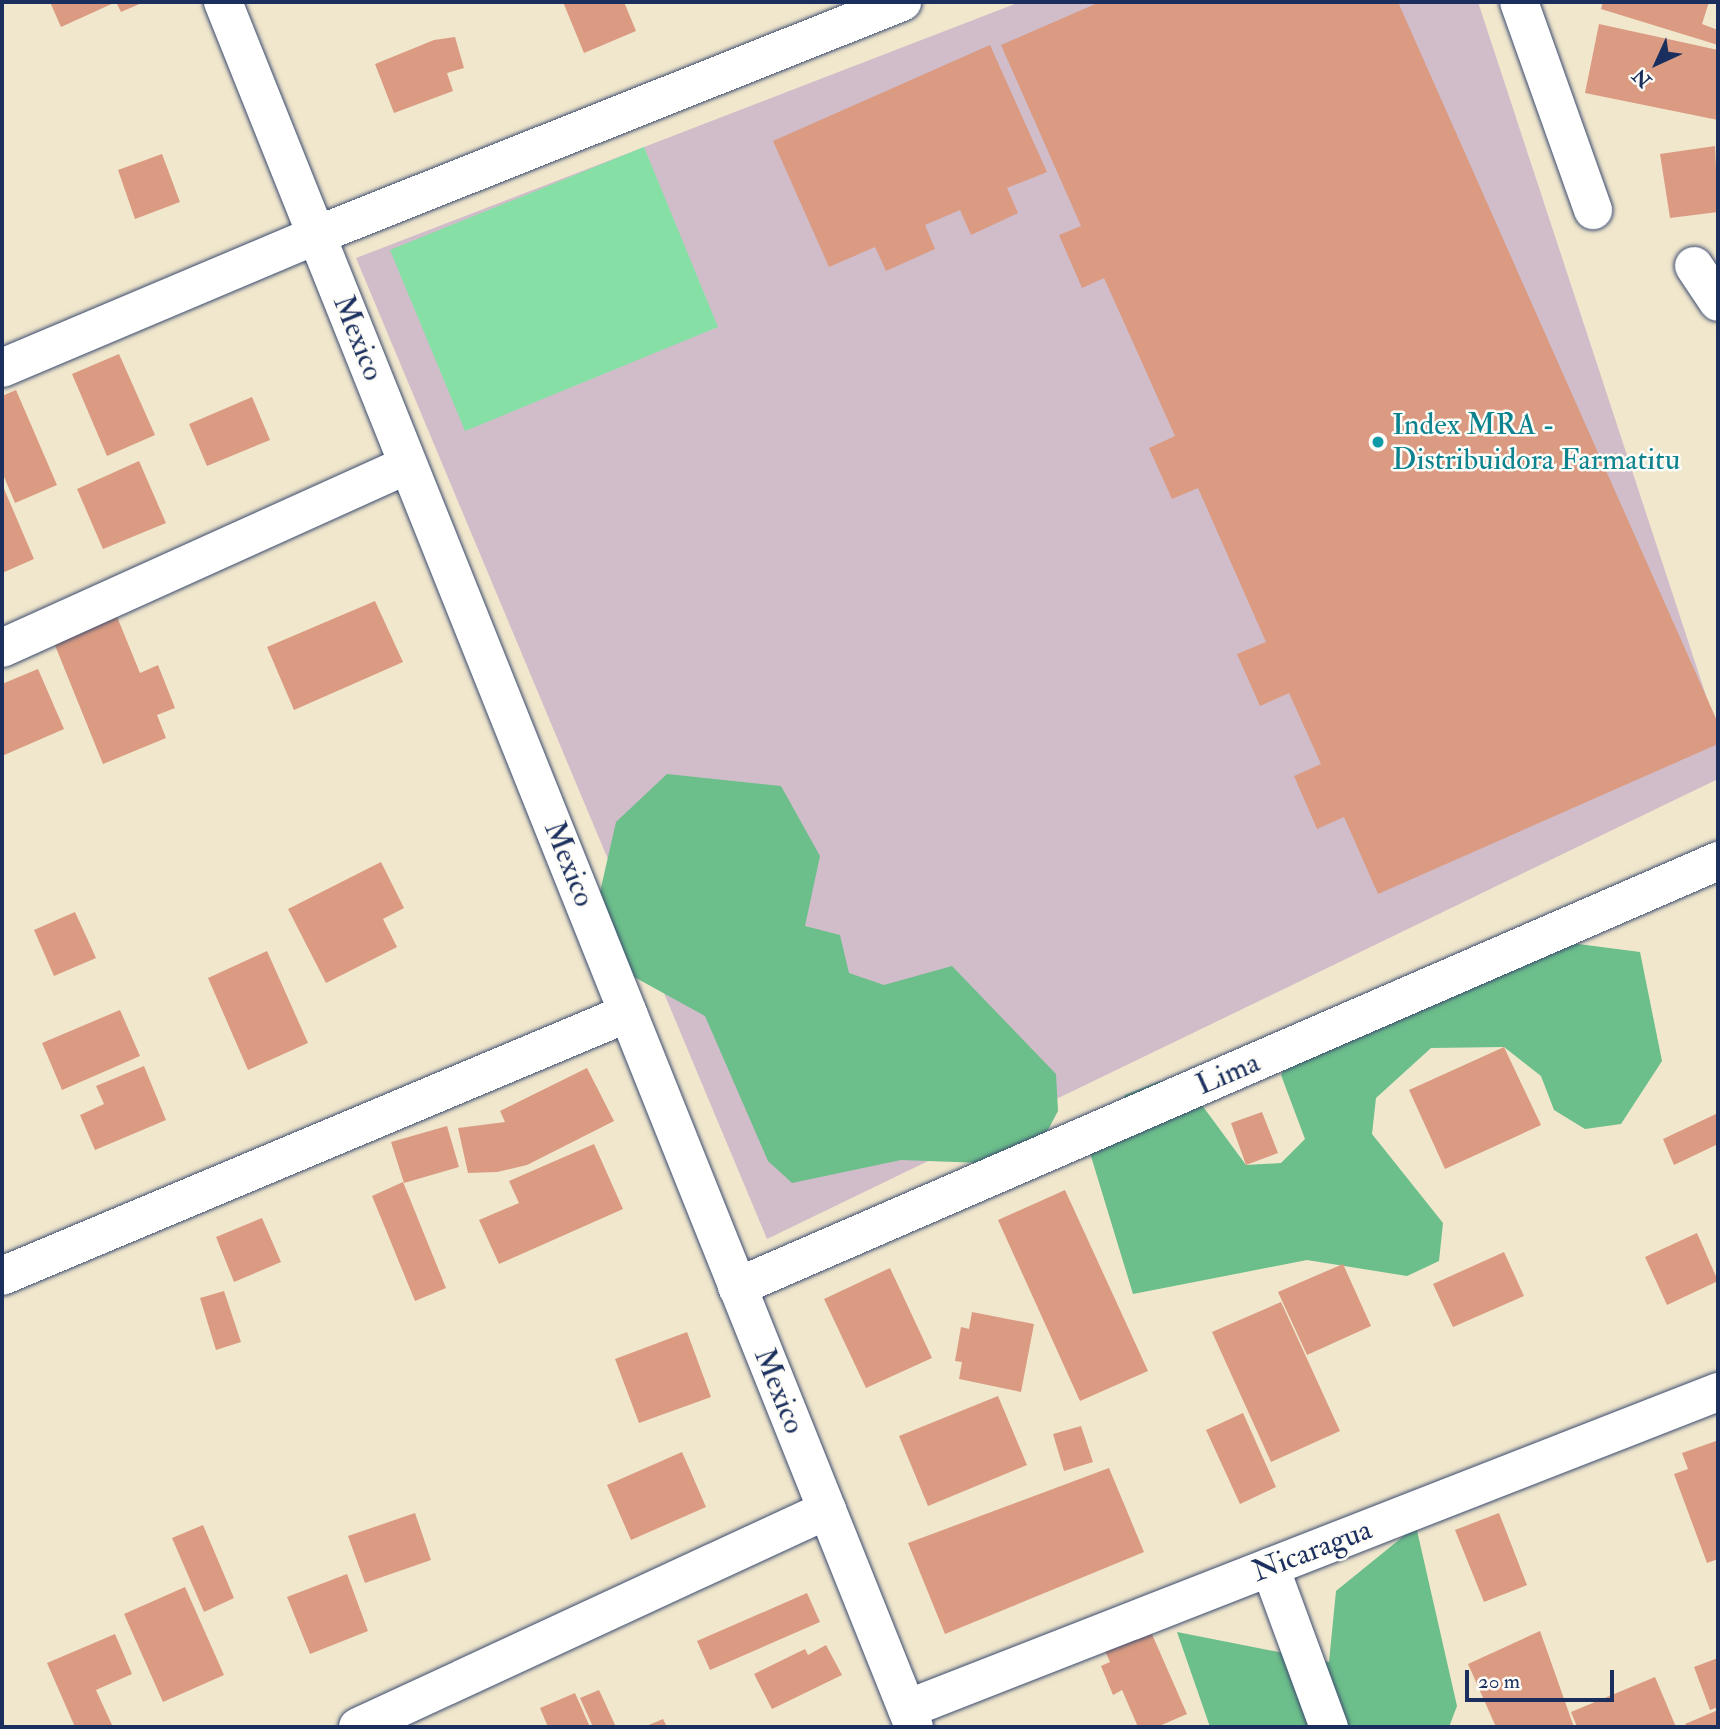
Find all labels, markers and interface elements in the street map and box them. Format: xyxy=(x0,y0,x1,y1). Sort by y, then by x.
north arrow xyxy=(1622,28,1692,98)
text: N xyxy=(1628,63,1657,92)
street label: Mexico xyxy=(325,290,391,386)
place label: Index MRA - Distribuidora Farmatitu xyxy=(1392,407,1680,477)
marker: Index MRA - Distribuidora Farmatitu xyxy=(1370,434,1386,450)
street label: Mexico xyxy=(536,816,602,912)
street label: Lima xyxy=(1191,1045,1265,1103)
street label: Mexico xyxy=(746,1343,812,1439)
street label: Nicaragua xyxy=(1247,1512,1377,1590)
scale bar xyxy=(1468,1656,1617,1700)
text: 20 m xyxy=(1478,1668,1520,1695)

